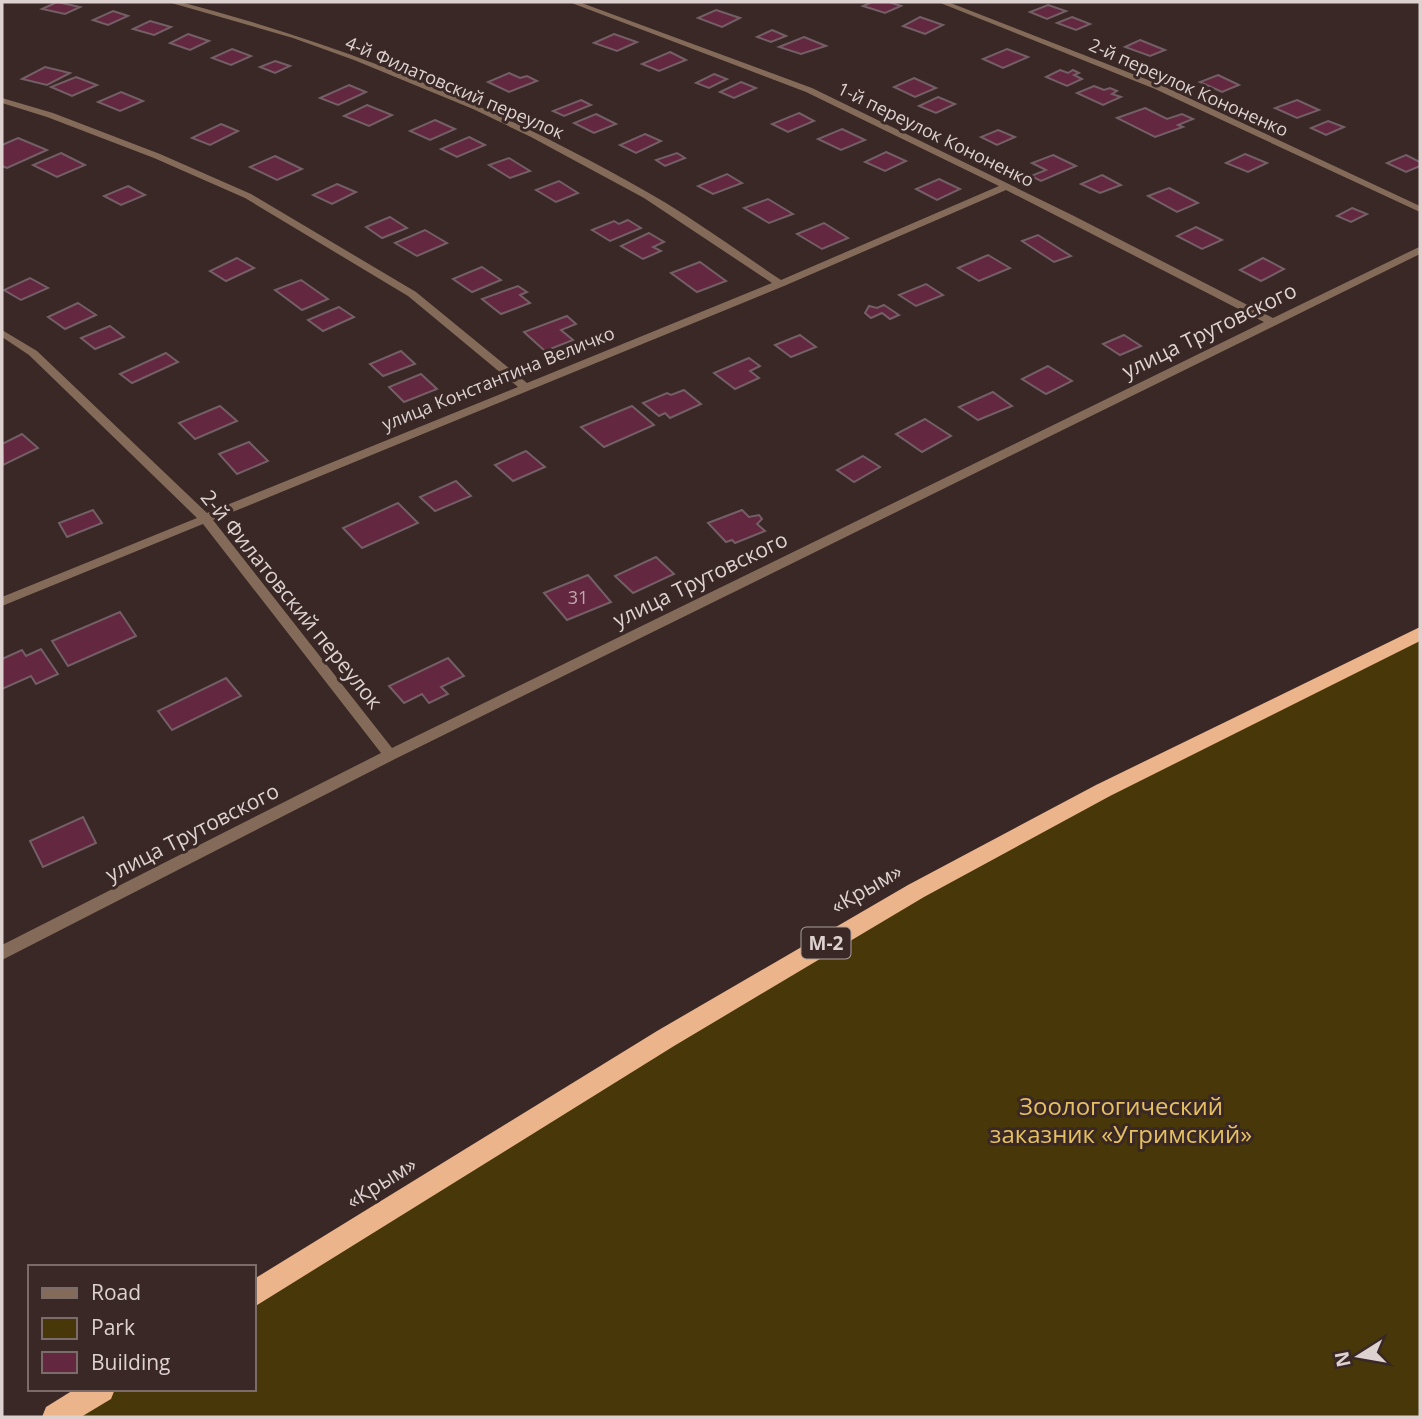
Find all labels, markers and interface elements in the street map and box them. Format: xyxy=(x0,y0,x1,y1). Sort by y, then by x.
street label: 4-й Филатовский переулок xyxy=(342,30,569,144)
street label: 2-й переулок Кононенко xyxy=(1086,32,1292,142)
street label: 1-й переулок Кононенко xyxy=(834,76,1038,192)
street label: улица Трутовского xyxy=(1117,276,1301,384)
street label: улица Константина Величко xyxy=(378,320,618,436)
street label: 2-й Филатовский переулок xyxy=(195,484,389,715)
street label: улица Трутовского xyxy=(608,525,792,633)
house number: 31 xyxy=(568,585,588,609)
street label: улица Трутовского xyxy=(101,776,283,888)
street label: «Крым» xyxy=(825,856,907,920)
road number: М-2 xyxy=(802,928,850,959)
park label: Зоологогический заказник «Угримский» xyxy=(990,1089,1252,1150)
street label: «Крым» xyxy=(341,1149,421,1215)
legend xyxy=(28,1265,256,1391)
text: Road xyxy=(91,1278,141,1306)
text: Park xyxy=(91,1313,135,1341)
north arrow xyxy=(1324,1321,1394,1391)
text: Building xyxy=(91,1348,170,1376)
text: N xyxy=(1328,1349,1357,1369)

